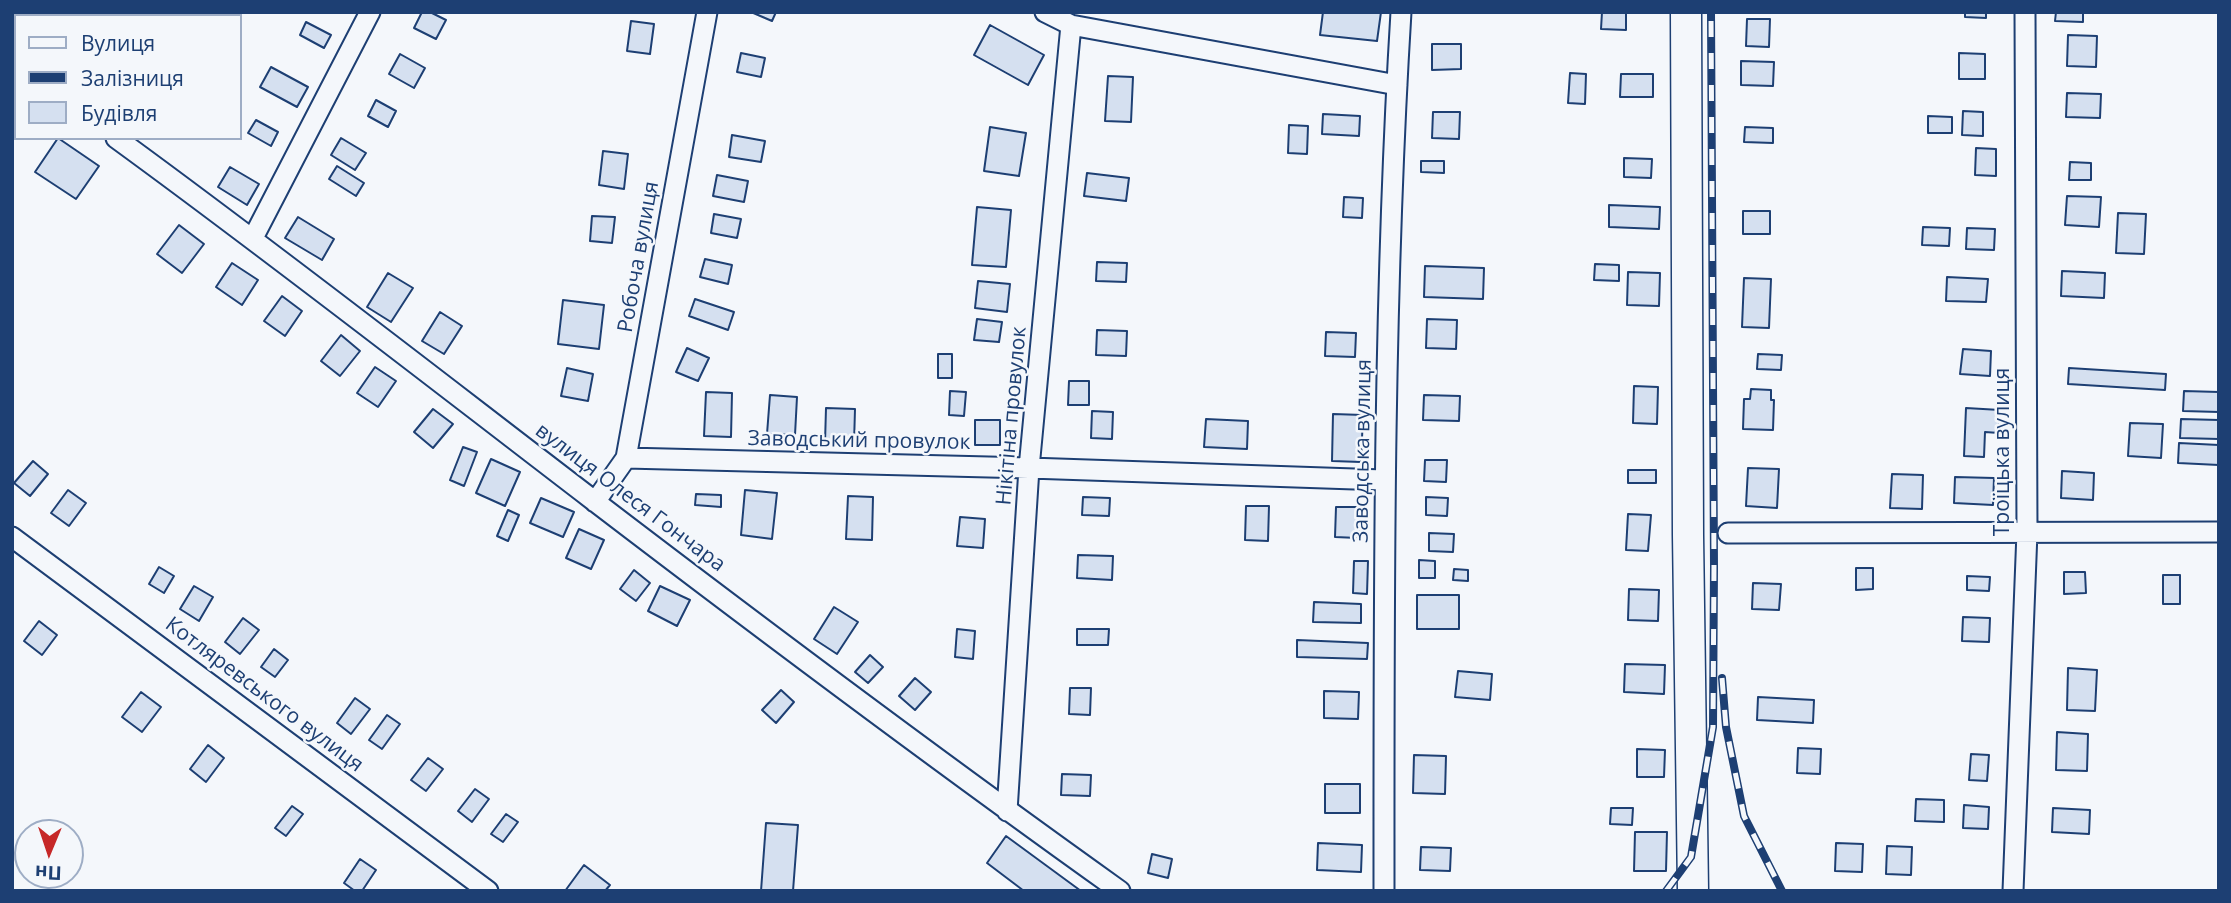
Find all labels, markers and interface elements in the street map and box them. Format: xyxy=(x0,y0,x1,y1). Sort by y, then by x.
legend xyxy=(14,14,242,140)
text: Вулиця xyxy=(81,29,155,57)
text: Залізниця xyxy=(81,64,184,92)
text: Будівля xyxy=(81,99,157,127)
street label: Робоча вулиця xyxy=(613,179,665,335)
street label: Нікітіна провулок xyxy=(992,326,1032,506)
street label: Заводська вулиця xyxy=(1349,359,1377,543)
street label: Троїцька вулиця xyxy=(1990,368,2016,536)
street label: вулиця Олеся Гончара xyxy=(530,418,730,578)
street label: Заводський провулок xyxy=(747,426,971,456)
street label: Котляревського вулиця xyxy=(160,612,368,778)
north arrow xyxy=(14,819,84,889)
text: Пн xyxy=(35,860,62,886)

